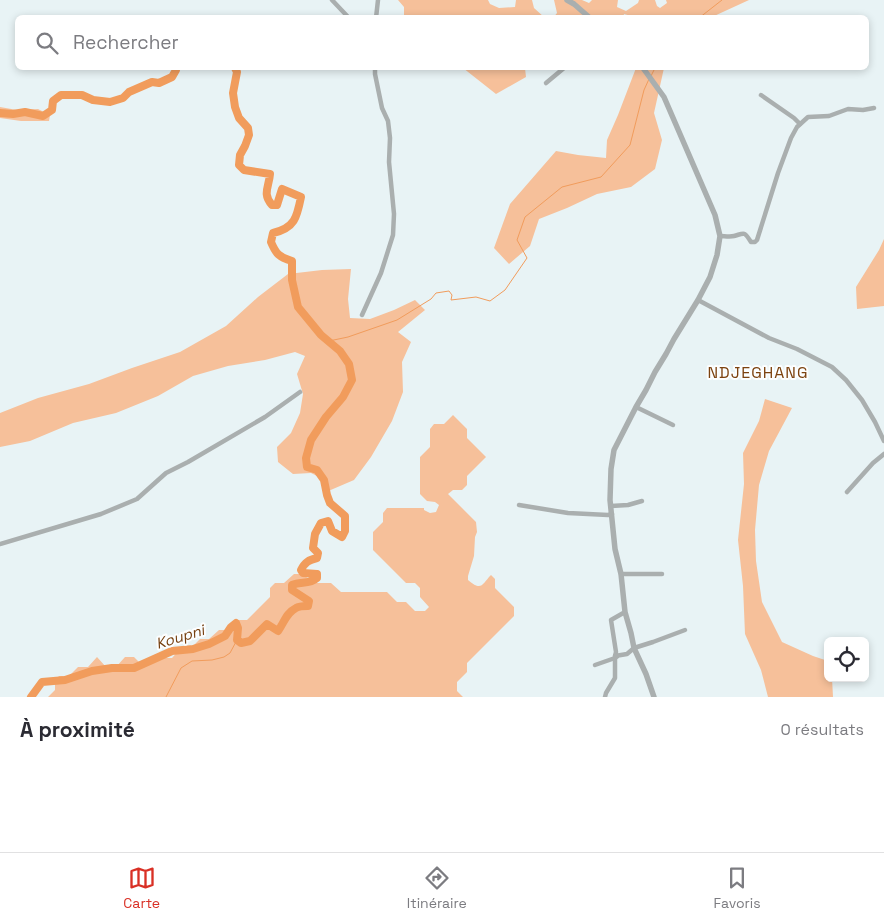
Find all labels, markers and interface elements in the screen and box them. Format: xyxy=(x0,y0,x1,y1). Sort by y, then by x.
search box xyxy=(15,15,869,70)
icon: search xyxy=(33,29,61,57)
text: Rechercher xyxy=(73,30,179,55)
district label: NDJEGHANG xyxy=(707,362,809,383)
water label: Koupni xyxy=(153,619,209,653)
map controls xyxy=(824,637,869,682)
button: locate xyxy=(824,637,869,682)
text: À proximité xyxy=(20,716,135,743)
text: 0 résultats xyxy=(780,719,864,740)
tab: Carte xyxy=(123,864,160,912)
tab: Itinéraire xyxy=(407,864,467,912)
tab: Favoris xyxy=(714,864,761,912)

